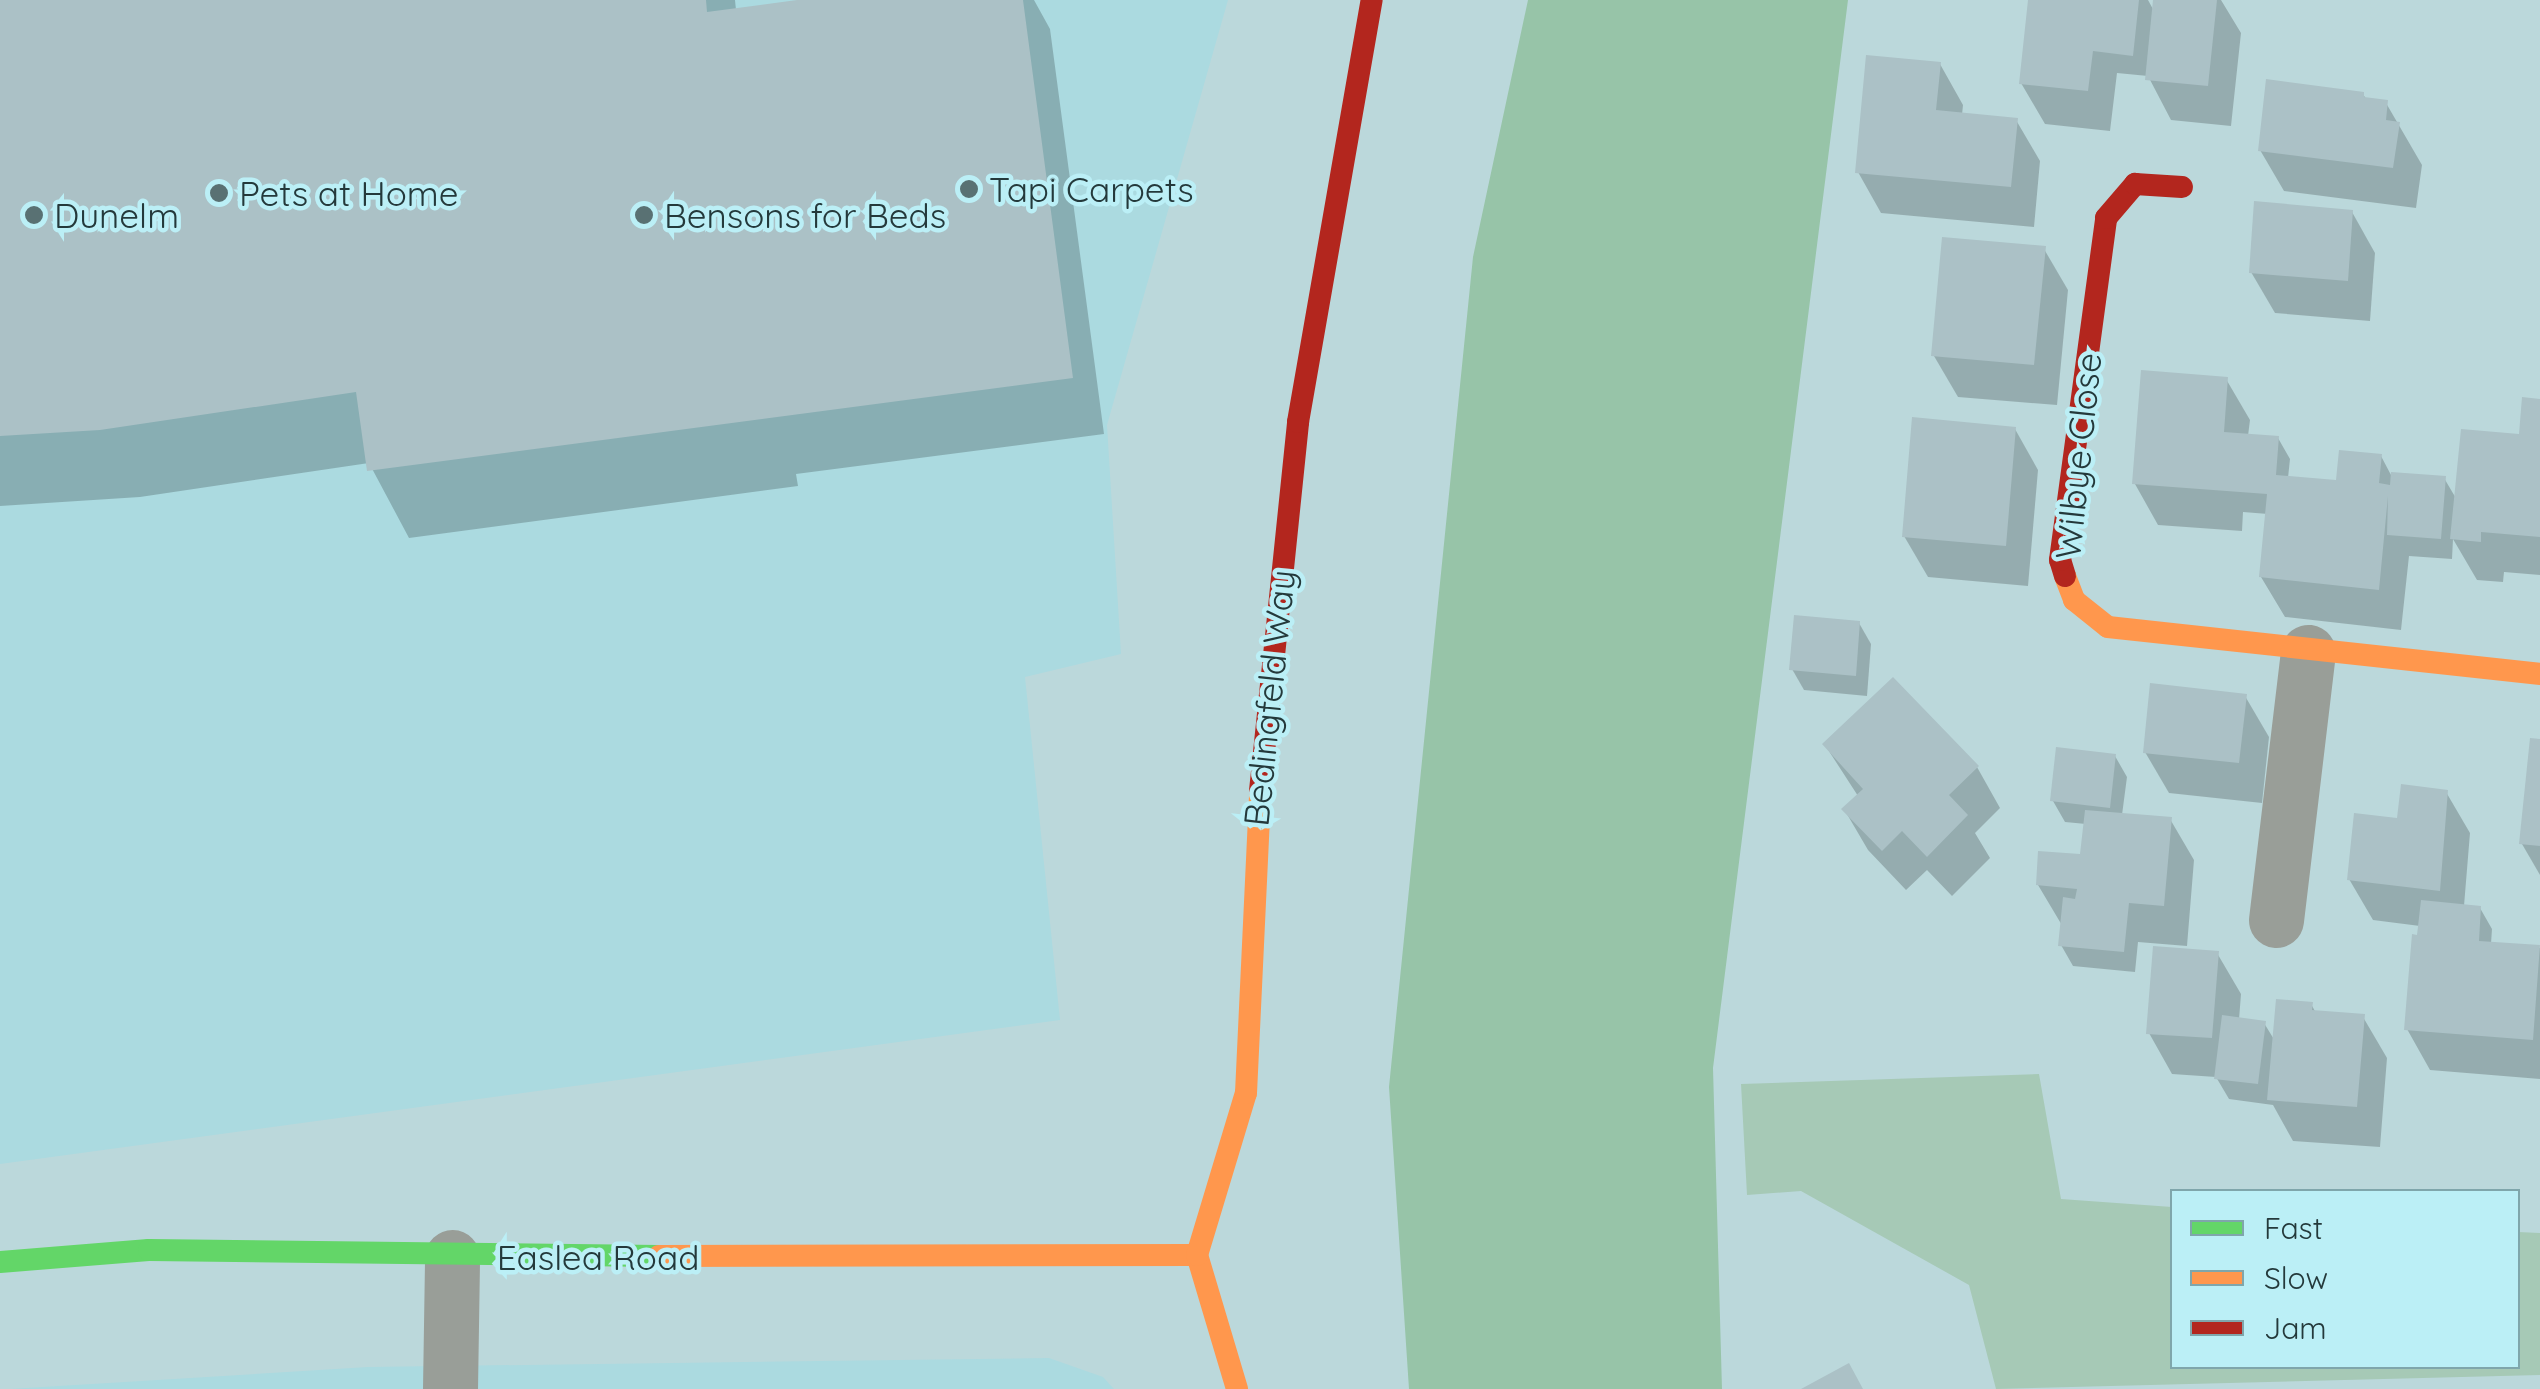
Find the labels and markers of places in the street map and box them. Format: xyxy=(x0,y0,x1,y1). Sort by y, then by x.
place label: Tapi Carpets xyxy=(989,168,1194,210)
place label: Pets at Home xyxy=(239,172,458,214)
marker: Tapi Carpets xyxy=(958,178,980,200)
marker: Pets at Home xyxy=(208,182,230,204)
place label: Dunelm xyxy=(54,194,179,236)
place label: Bensons for Beds xyxy=(664,194,946,236)
marker: Dunelm xyxy=(23,204,45,226)
marker: Bensons for Beds xyxy=(633,204,655,226)

